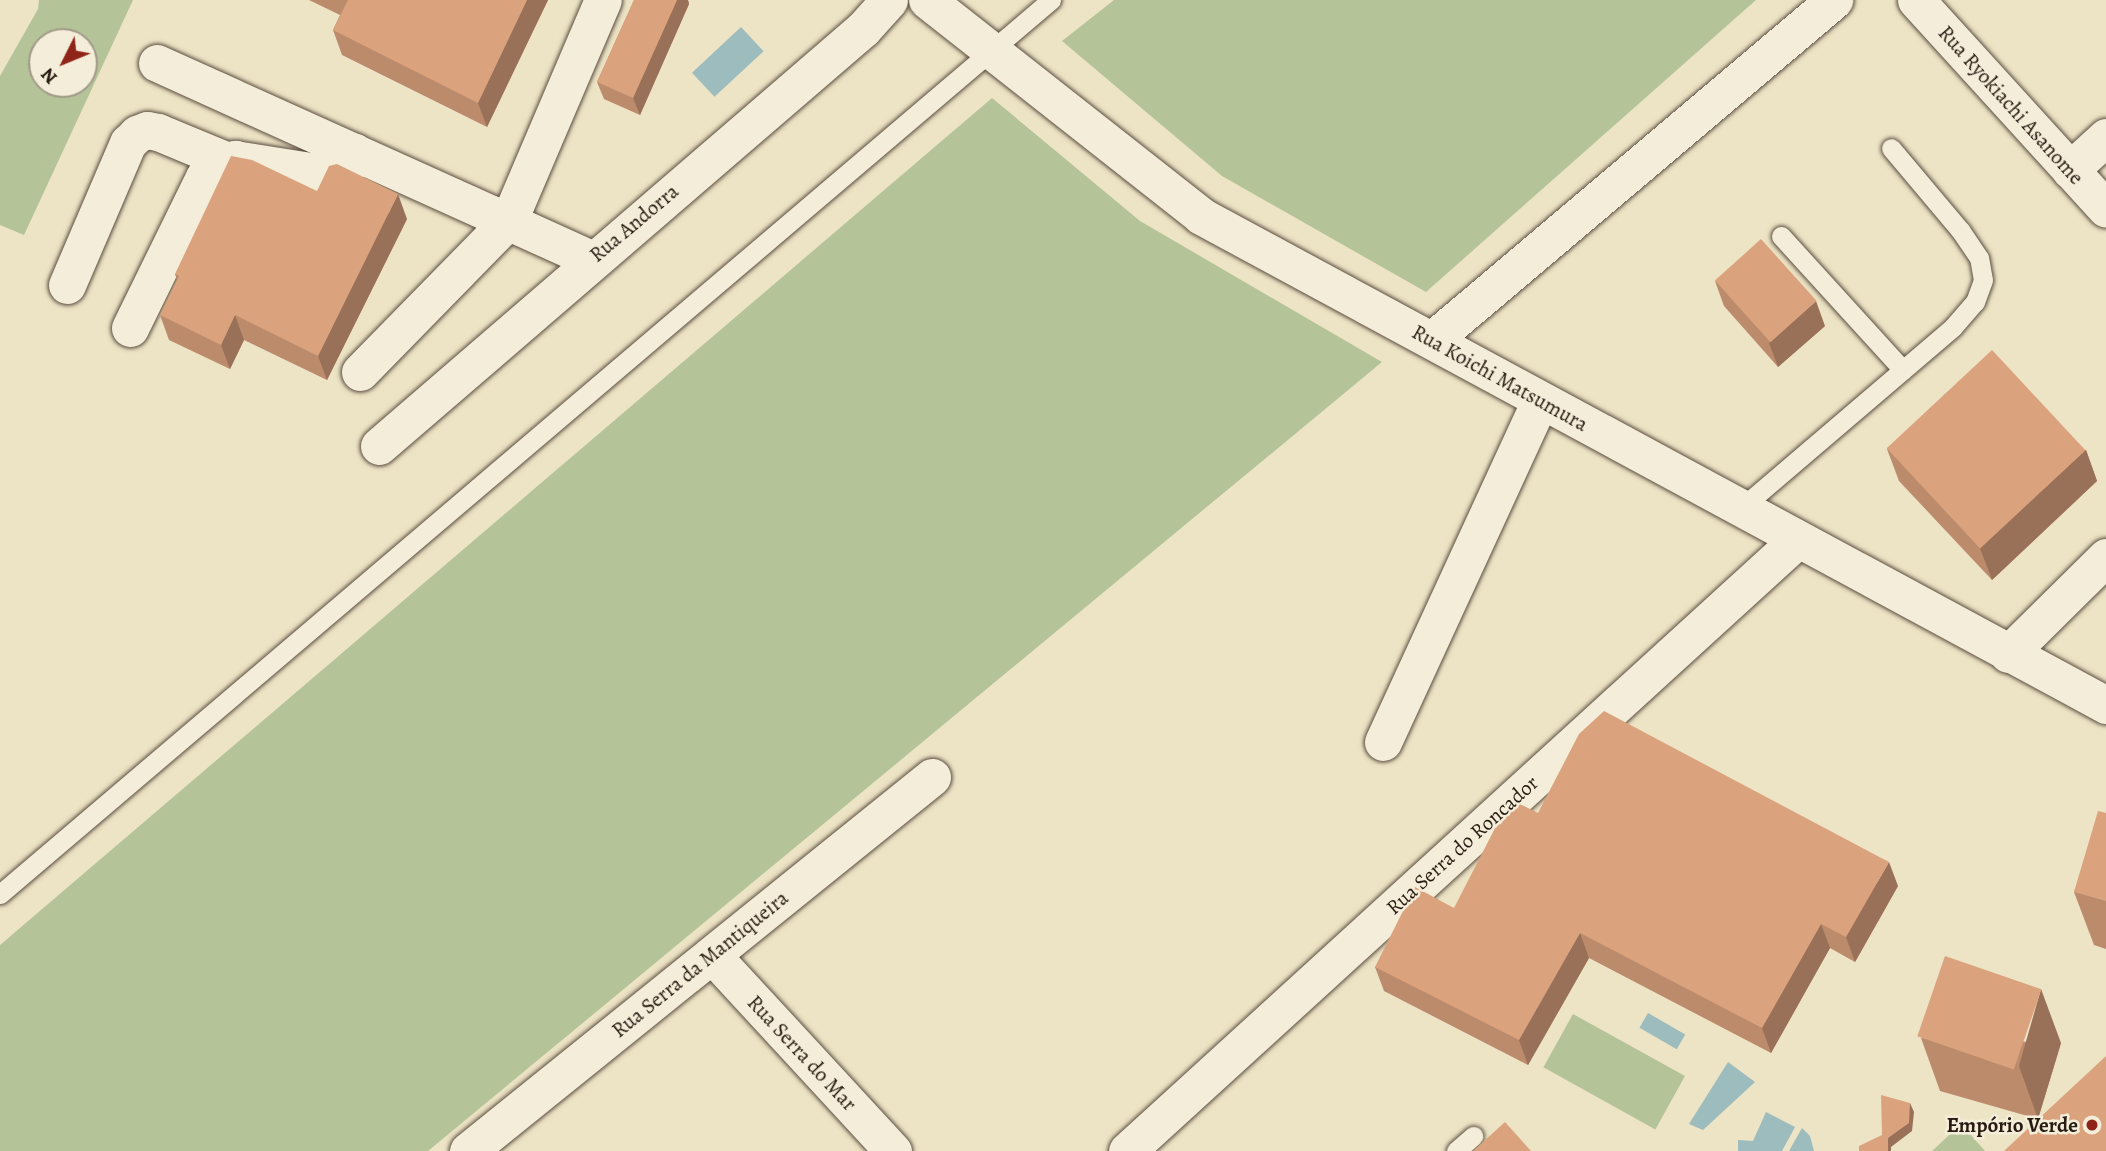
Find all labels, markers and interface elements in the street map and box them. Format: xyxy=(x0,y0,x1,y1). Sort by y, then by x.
street label: Rua Ryokiachi Asanome xyxy=(1933,20,2089,190)
north arrow xyxy=(28,28,98,98)
text: N xyxy=(35,62,63,90)
street label: Rua Andorra xyxy=(584,179,684,267)
street label: Rua Koichi Matsumura xyxy=(1408,319,1592,437)
street label: Rua Serra do Roncador xyxy=(1381,770,1543,920)
street label: Rua Serra da Mantiqueira xyxy=(607,885,793,1043)
street label: Rua Serra do Mar xyxy=(742,990,862,1116)
place label: Empório Verde xyxy=(1946,1112,2078,1138)
marker: Empório Verde xyxy=(2084,1117,2100,1133)

